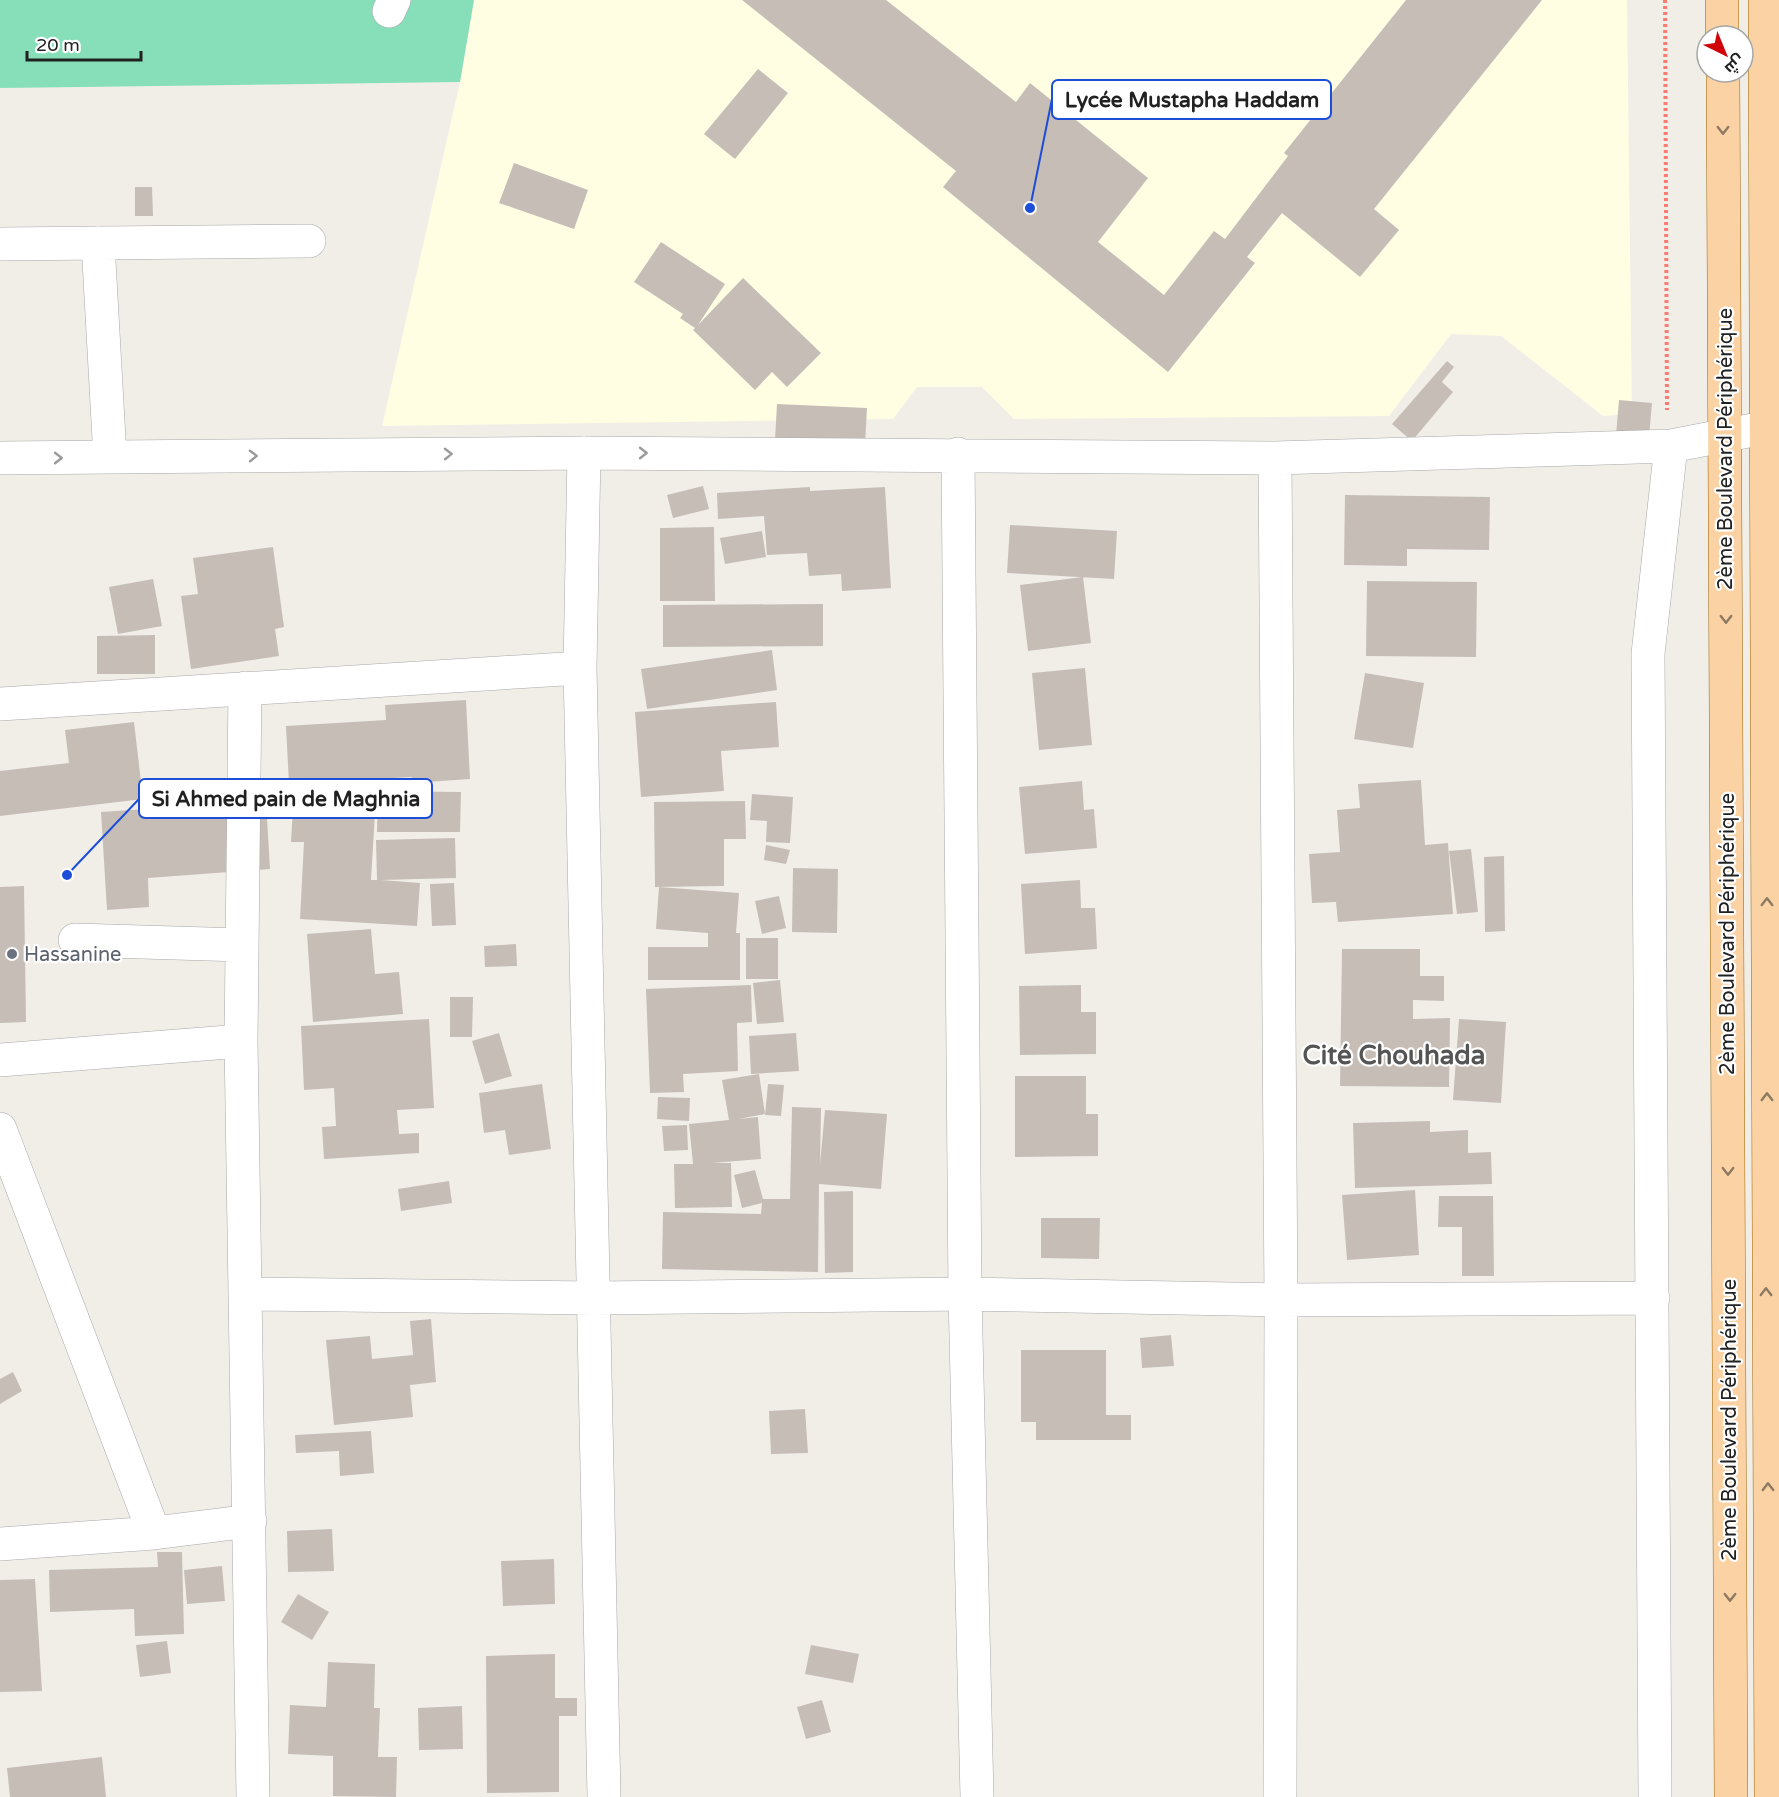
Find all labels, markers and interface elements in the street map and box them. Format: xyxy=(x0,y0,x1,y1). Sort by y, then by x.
scale bar xyxy=(27,24,141,62)
north arrow xyxy=(1695,24,1755,84)
text: 20 m xyxy=(36,34,80,56)
text: ش xyxy=(1720,50,1749,79)
callout: Lycée Mustapha Haddam xyxy=(1052,80,1331,119)
text: Lycée Mustapha Haddam xyxy=(1065,88,1319,113)
one-way arrow xyxy=(1717,126,1729,135)
street label: 2ème Boulevard Périphérique xyxy=(1714,308,1738,590)
one-way arrow xyxy=(639,447,648,459)
one-way arrow xyxy=(444,448,453,460)
one-way arrow xyxy=(249,450,258,462)
one-way arrow xyxy=(54,451,63,464)
one-way arrow xyxy=(1720,615,1732,624)
callout: Si Ahmed pain de Maghnia xyxy=(139,779,432,818)
text: Si Ahmed pain de Maghnia xyxy=(152,787,420,812)
street label: 2ème Boulevard Périphérique xyxy=(1716,793,1740,1075)
one-way arrow xyxy=(1761,897,1773,906)
place label: Hassanine xyxy=(24,943,121,967)
marker: Hassanine xyxy=(5,947,19,961)
district label: Cité Chouhada xyxy=(1303,1040,1485,1071)
one-way arrow xyxy=(1761,1092,1773,1101)
one-way arrow xyxy=(1722,1167,1734,1176)
street label: 2ème Boulevard Périphérique xyxy=(1718,1279,1742,1561)
one-way arrow xyxy=(1760,1287,1772,1296)
one-way arrow xyxy=(1762,1482,1774,1491)
one-way arrow xyxy=(1724,1593,1736,1602)

